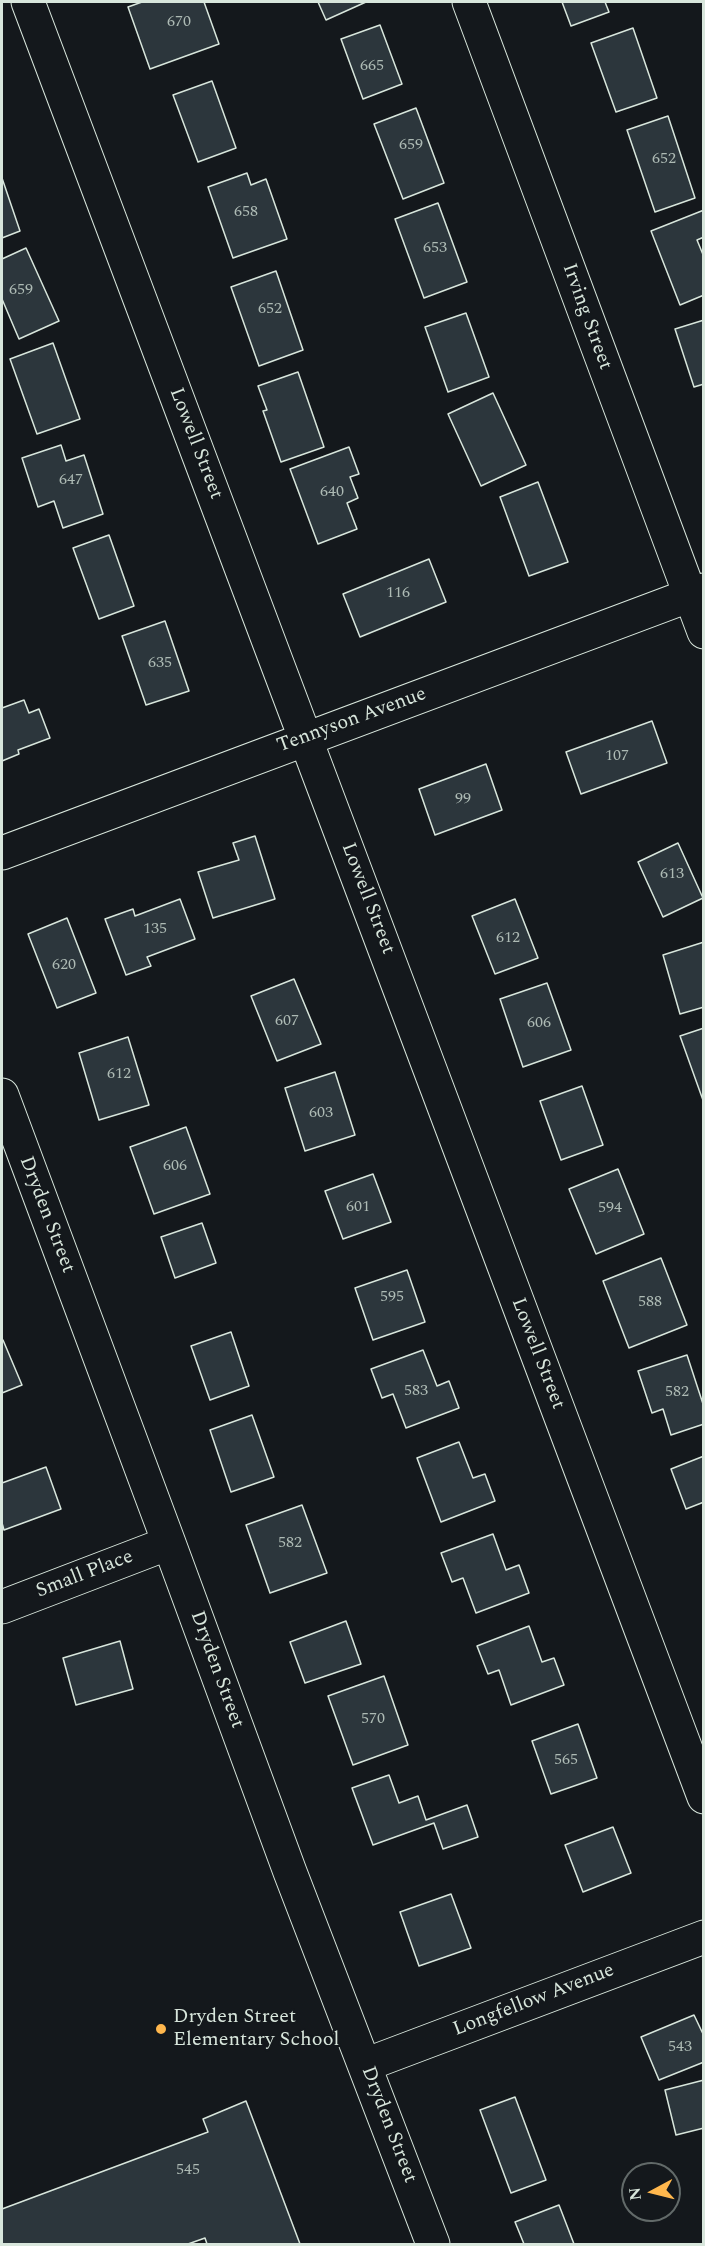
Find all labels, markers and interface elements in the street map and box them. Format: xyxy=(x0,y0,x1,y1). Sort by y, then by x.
house number: 670 xyxy=(167,13,191,33)
house number: 665 xyxy=(360,57,384,77)
house number: 659 xyxy=(399,136,423,156)
house number: 652 xyxy=(652,150,676,170)
house number: 658 xyxy=(234,203,258,223)
house number: 653 xyxy=(423,239,447,259)
street label: Irving Street xyxy=(556,260,616,374)
house number: 659 xyxy=(9,281,33,301)
house number: 652 xyxy=(258,300,282,320)
street label: Lowell Street xyxy=(163,385,227,503)
house number: 647 xyxy=(59,471,83,491)
house number: 640 xyxy=(320,483,344,503)
house number: 116 xyxy=(386,584,410,604)
house number: 635 xyxy=(148,654,172,674)
street label: Tennyson Avenue xyxy=(274,683,430,759)
house number: 107 xyxy=(605,747,629,767)
house number: 99 xyxy=(455,790,471,810)
street label: Lowell Street xyxy=(335,840,399,958)
house number: 613 xyxy=(660,865,684,885)
house number: 135 xyxy=(143,920,167,940)
house number: 612 xyxy=(496,929,520,949)
house number: 620 xyxy=(52,956,76,976)
house number: 607 xyxy=(275,1012,299,1032)
house number: 606 xyxy=(527,1014,551,1034)
house number: 612 xyxy=(107,1065,131,1085)
house number: 603 xyxy=(309,1104,333,1124)
street label: Dryden Street xyxy=(13,1153,79,1277)
house number: 606 xyxy=(163,1157,187,1177)
house number: 601 xyxy=(346,1198,370,1218)
house number: 594 xyxy=(598,1199,622,1219)
house number: 595 xyxy=(380,1288,404,1308)
house number: 588 xyxy=(638,1293,662,1313)
street label: Lowell Street xyxy=(505,1295,569,1413)
house number: 583 xyxy=(404,1382,428,1402)
house number: 582 xyxy=(665,1383,689,1403)
house number: 582 xyxy=(278,1534,302,1554)
street label: Small Place xyxy=(33,1546,137,1604)
street label: Dryden Street xyxy=(184,1608,248,1732)
house number: 570 xyxy=(361,1710,385,1730)
house number: 565 xyxy=(554,1751,578,1771)
street label: Longfellow Avenue xyxy=(450,1959,618,2043)
place label: Dryden Street Elementary School xyxy=(173,2006,339,2053)
marker: Dryden Street Elementary School xyxy=(154,2022,168,2036)
house number: 543 xyxy=(668,2038,692,2058)
street label: Dryden Street xyxy=(355,2063,421,2187)
house number: 545 xyxy=(176,2161,200,2181)
north arrow xyxy=(621,2162,681,2222)
text: N xyxy=(622,2186,648,2202)

